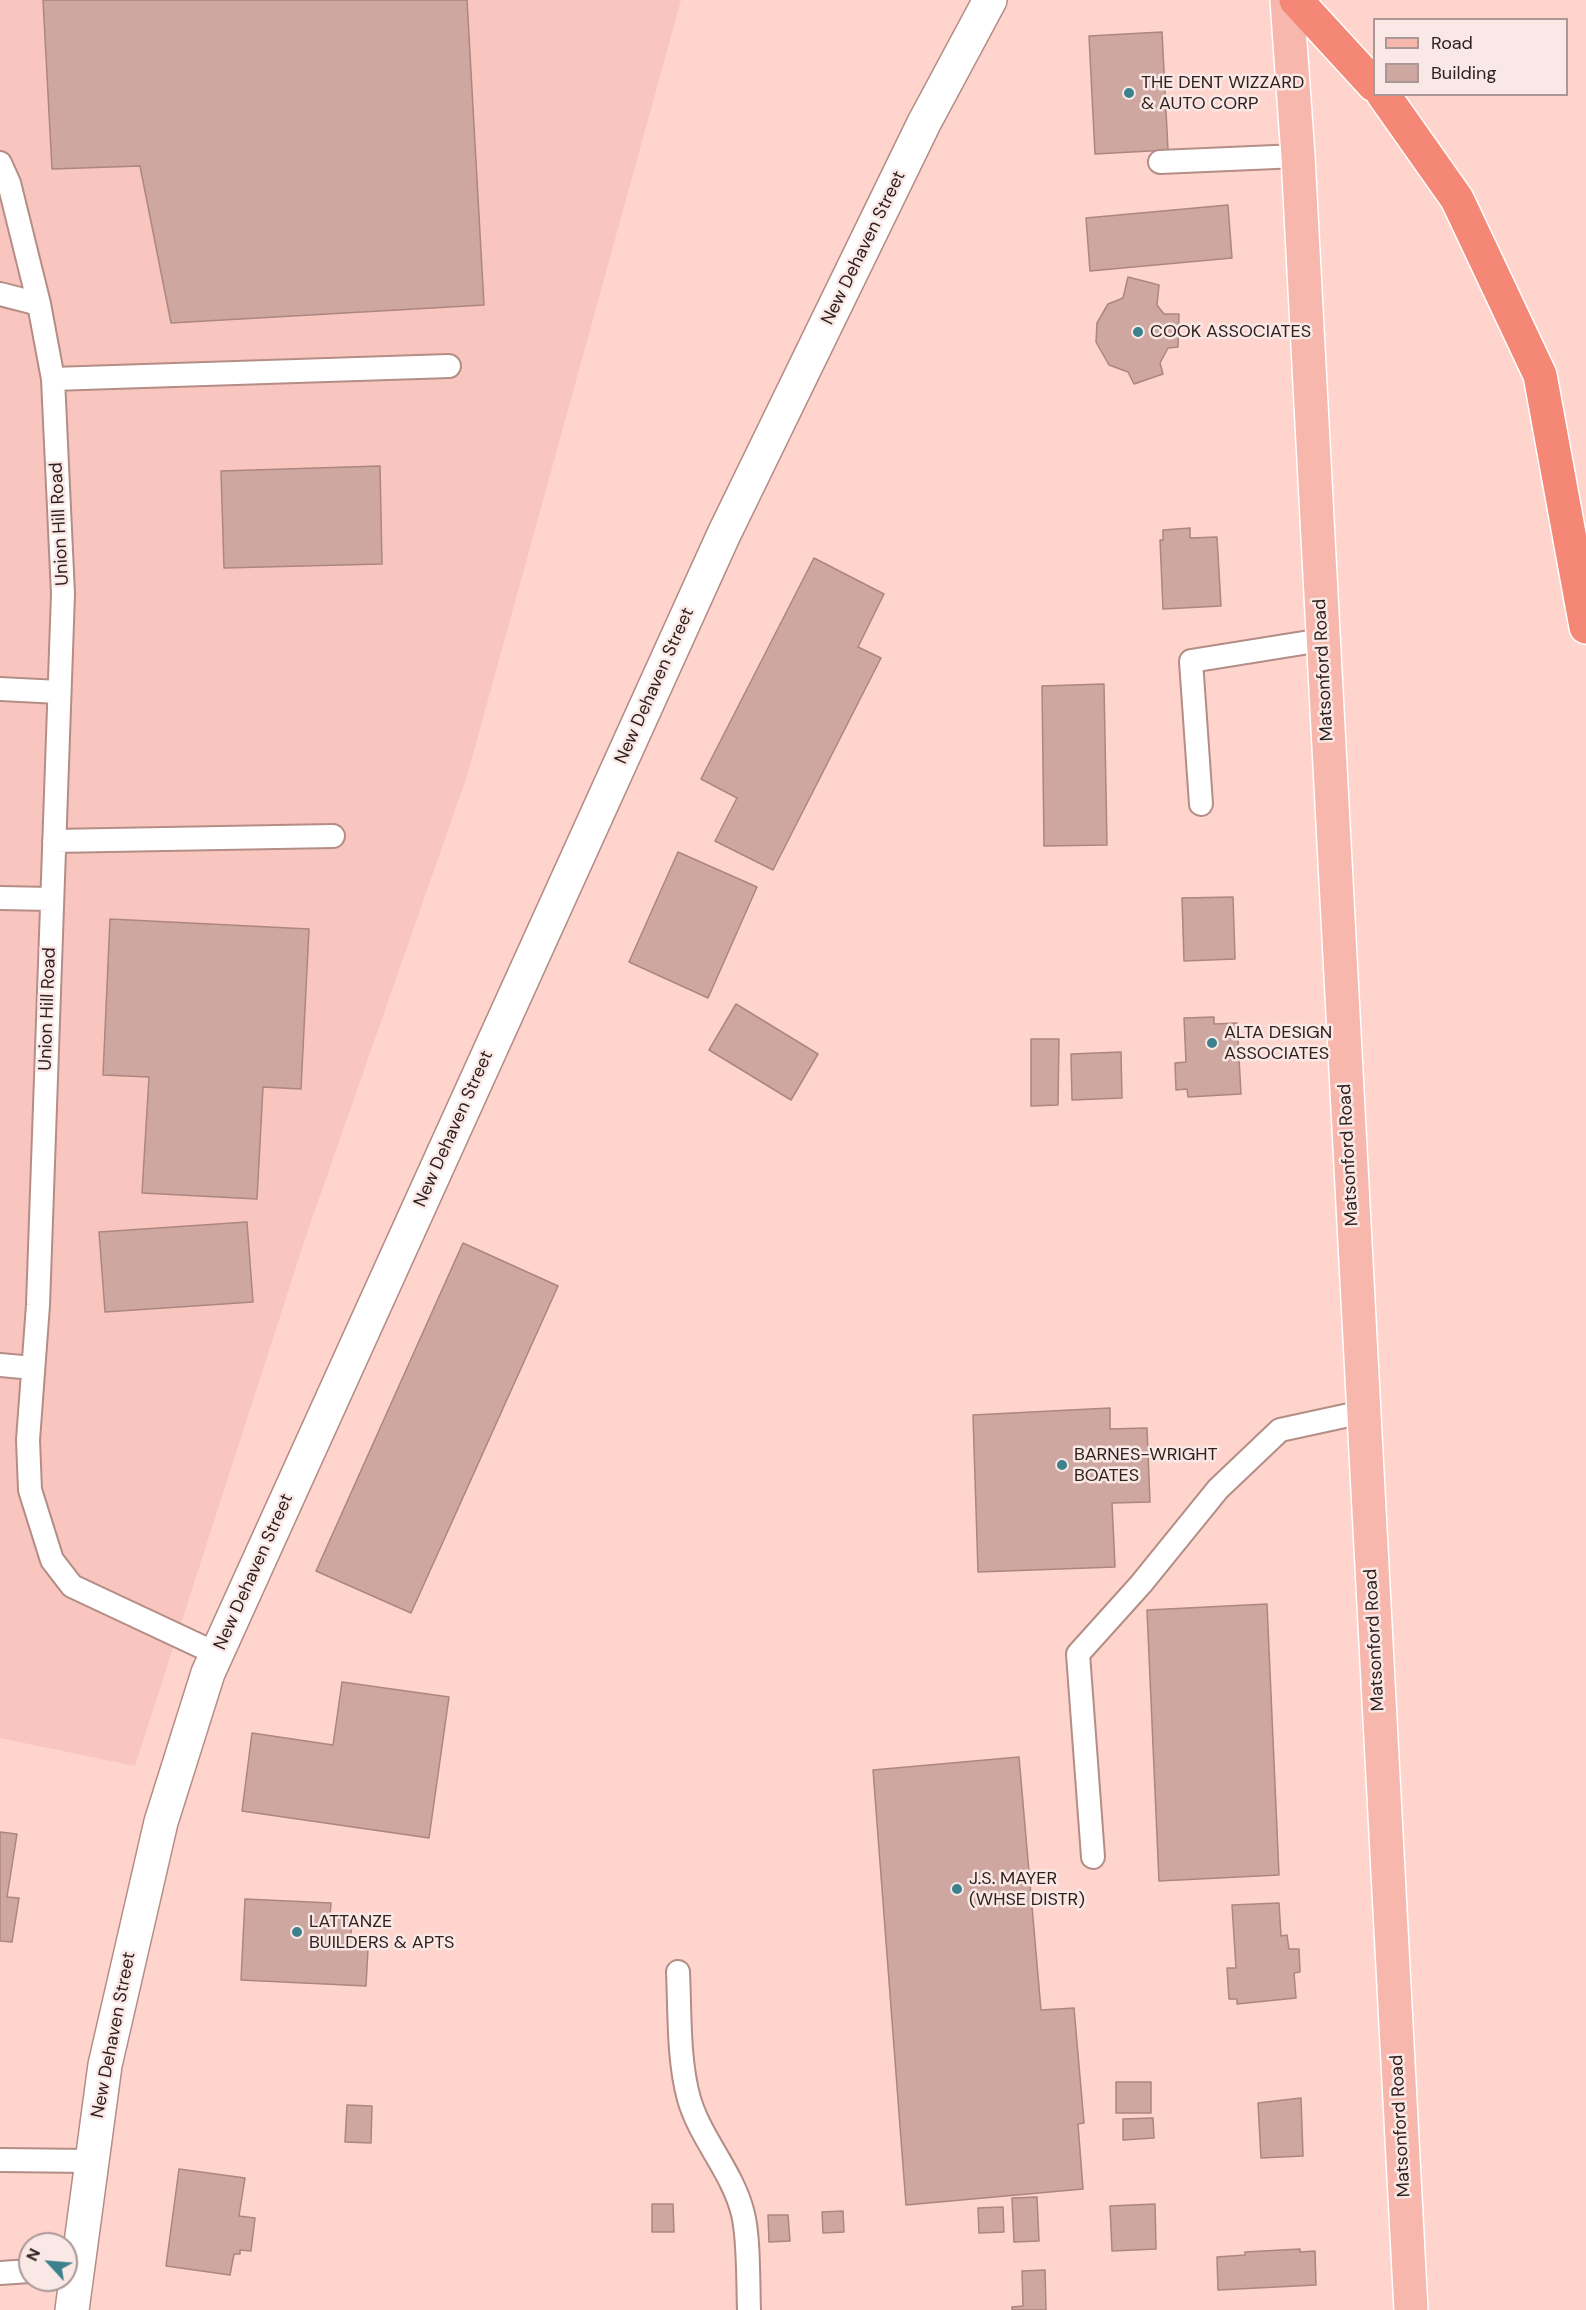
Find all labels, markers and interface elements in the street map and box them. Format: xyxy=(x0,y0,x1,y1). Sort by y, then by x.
legend xyxy=(1373,18,1568,96)
text: Road xyxy=(1431,31,1473,55)
text: Building xyxy=(1431,61,1496,85)
place label: THE DENT WIZZARD & AUTO CORP xyxy=(1141,72,1304,115)
marker: THE DENT WIZZARD & AUTO CORP xyxy=(1122,86,1136,100)
street label: New Dehaven Street xyxy=(817,167,911,329)
place label: COOK ASSOCIATES xyxy=(1150,321,1311,343)
marker: COOK ASSOCIATES xyxy=(1131,325,1145,339)
street label: Union Hill Road xyxy=(46,462,74,586)
street label: Matsonford Road xyxy=(1309,598,1339,742)
street label: New Dehaven Street xyxy=(611,605,699,767)
street label: Union Hill Road xyxy=(35,947,61,1071)
place label: ALTA DESIGN ASSOCIATES xyxy=(1224,1022,1332,1064)
marker: ALTA DESIGN ASSOCIATES xyxy=(1205,1036,1219,1050)
street label: New Dehaven Street xyxy=(410,1048,498,1210)
street label: Matsonford Road xyxy=(1334,1083,1364,1227)
place label: BARNES-WRIGHT BOATES xyxy=(1074,1444,1218,1486)
marker: BARNES-WRIGHT BOATES xyxy=(1055,1458,1069,1472)
street label: New Dehaven Street xyxy=(210,1491,298,1653)
street label: Matsonford Road xyxy=(1360,1568,1390,1712)
place label: J.S. MAYER (WHSE DISTR) xyxy=(969,1868,1085,1910)
marker: J.S. MAYER (WHSE DISTR) xyxy=(950,1882,964,1896)
place label: LATTANZE BUILDERS & APTS xyxy=(309,1911,454,1954)
marker: LATTANZE BUILDERS & APTS xyxy=(290,1925,304,1939)
street label: New Dehaven Street xyxy=(87,1950,141,2120)
street label: Matsonford Road xyxy=(1386,2054,1416,2198)
north arrow xyxy=(18,2232,78,2292)
text: N xyxy=(21,2245,45,2265)

